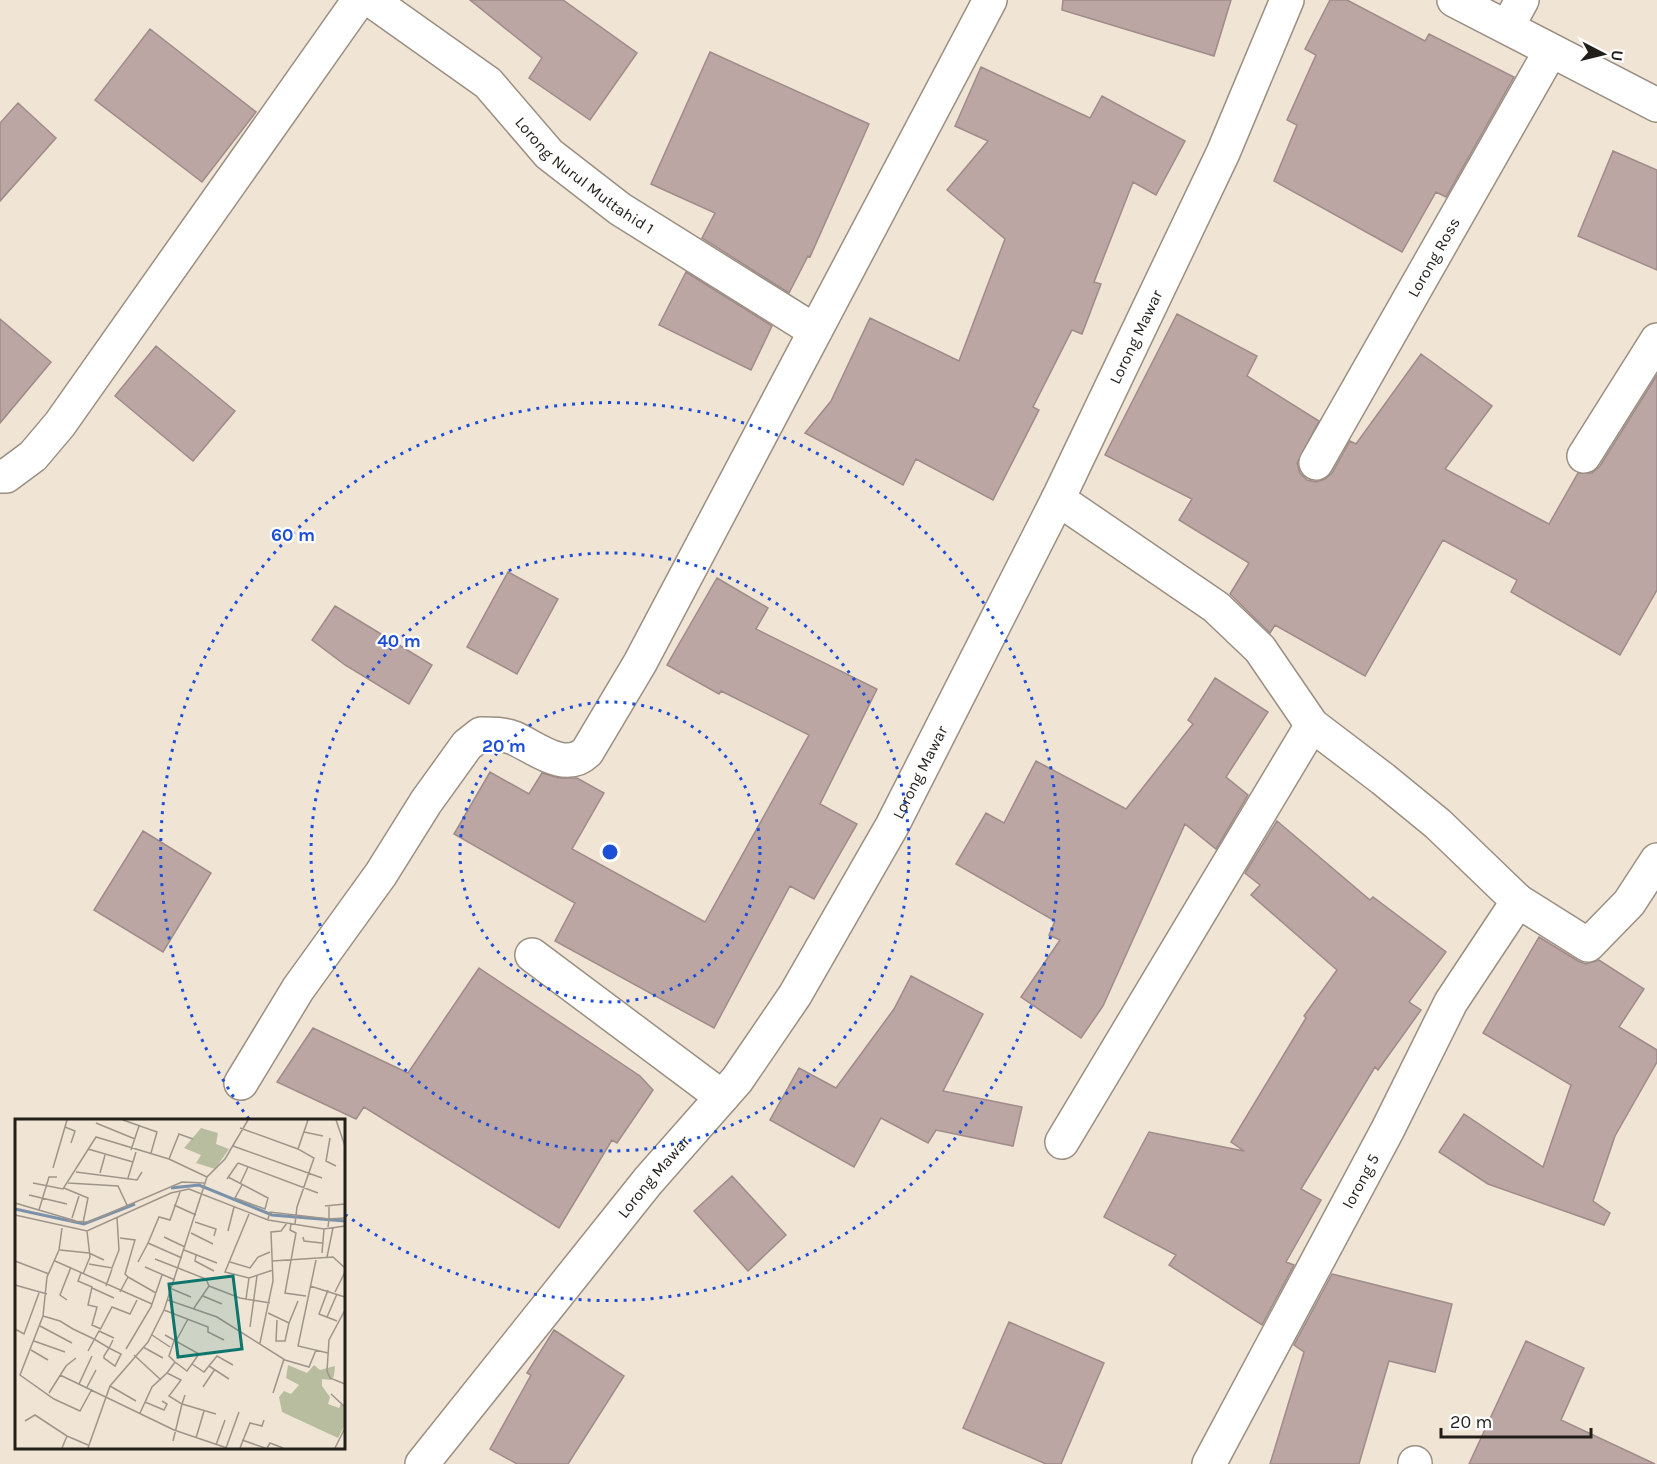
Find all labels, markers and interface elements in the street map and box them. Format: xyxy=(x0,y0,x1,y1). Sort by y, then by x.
north arrow xyxy=(1573,24,1633,84)
text: U xyxy=(1607,49,1627,62)
street label: Lorong Nurul Muttahid 1 xyxy=(511,113,658,238)
street label: Lorong Ross xyxy=(1403,214,1463,300)
street label: Lorong Mawar xyxy=(1105,287,1166,387)
text: 60 m xyxy=(271,524,315,546)
text: 40 m xyxy=(377,630,421,652)
street label: Lorong Mawar xyxy=(888,722,951,822)
text: 20 m xyxy=(482,735,526,757)
centre of rings xyxy=(600,842,620,862)
inset map xyxy=(15,1119,345,1449)
street label: Lorong Mawar xyxy=(613,1131,693,1221)
street label: lorong 5 xyxy=(1338,1150,1383,1212)
scale bar xyxy=(1441,1401,1591,1439)
text: 20 m xyxy=(1450,1411,1492,1433)

